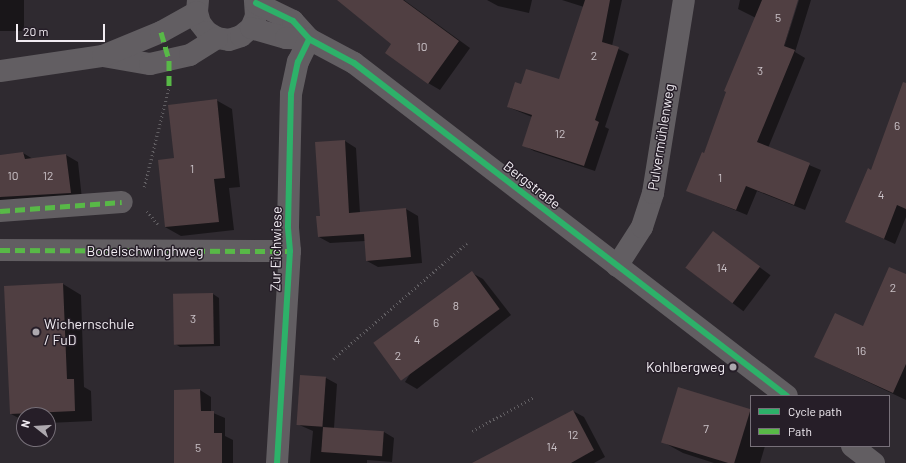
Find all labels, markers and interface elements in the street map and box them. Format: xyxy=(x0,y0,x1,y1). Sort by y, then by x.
house number: 5 xyxy=(775,11,781,25)
scale bar xyxy=(18,16,107,42)
text: 20 m xyxy=(23,24,49,38)
house number: 10 xyxy=(417,40,427,54)
house number: 2 xyxy=(591,49,597,63)
house number: 3 xyxy=(757,64,763,78)
street label: Pulvermühlenweg xyxy=(644,83,678,191)
house number: 6 xyxy=(894,119,900,133)
house number: 12 xyxy=(555,127,565,141)
street label: Bergstraße xyxy=(500,157,564,213)
house number: 1 xyxy=(190,162,194,176)
house number: 10 xyxy=(8,169,18,183)
house number: 12 xyxy=(43,169,53,183)
house number: 1 xyxy=(718,171,722,185)
house number: 4 xyxy=(878,188,884,202)
street label: Zur Eichwiese xyxy=(267,206,285,292)
street label: Bodelschwinghweg xyxy=(86,243,204,259)
house number: 14 xyxy=(717,261,727,275)
house number: 2 xyxy=(890,281,896,295)
house number: 8 xyxy=(453,299,459,313)
house number: 3 xyxy=(190,312,196,326)
place label: Wichernschule / FuD xyxy=(44,316,134,348)
house number: 6 xyxy=(433,316,439,330)
marker: Wichernschule / FuD xyxy=(31,327,41,337)
house number: 4 xyxy=(414,333,420,347)
house number: 16 xyxy=(856,344,866,358)
house number: 2 xyxy=(395,349,401,363)
place label: Kohlbergweg xyxy=(646,359,725,375)
marker: Kohlbergweg xyxy=(728,362,738,372)
legend xyxy=(750,395,890,447)
text: Cycle path xyxy=(788,404,842,418)
north arrow xyxy=(16,407,56,447)
text: N xyxy=(18,418,32,429)
house number: 7 xyxy=(703,422,709,436)
text: Path xyxy=(788,424,812,438)
house number: 12 xyxy=(568,428,578,442)
house number: 14 xyxy=(547,440,557,454)
house number: 5 xyxy=(195,441,201,455)

